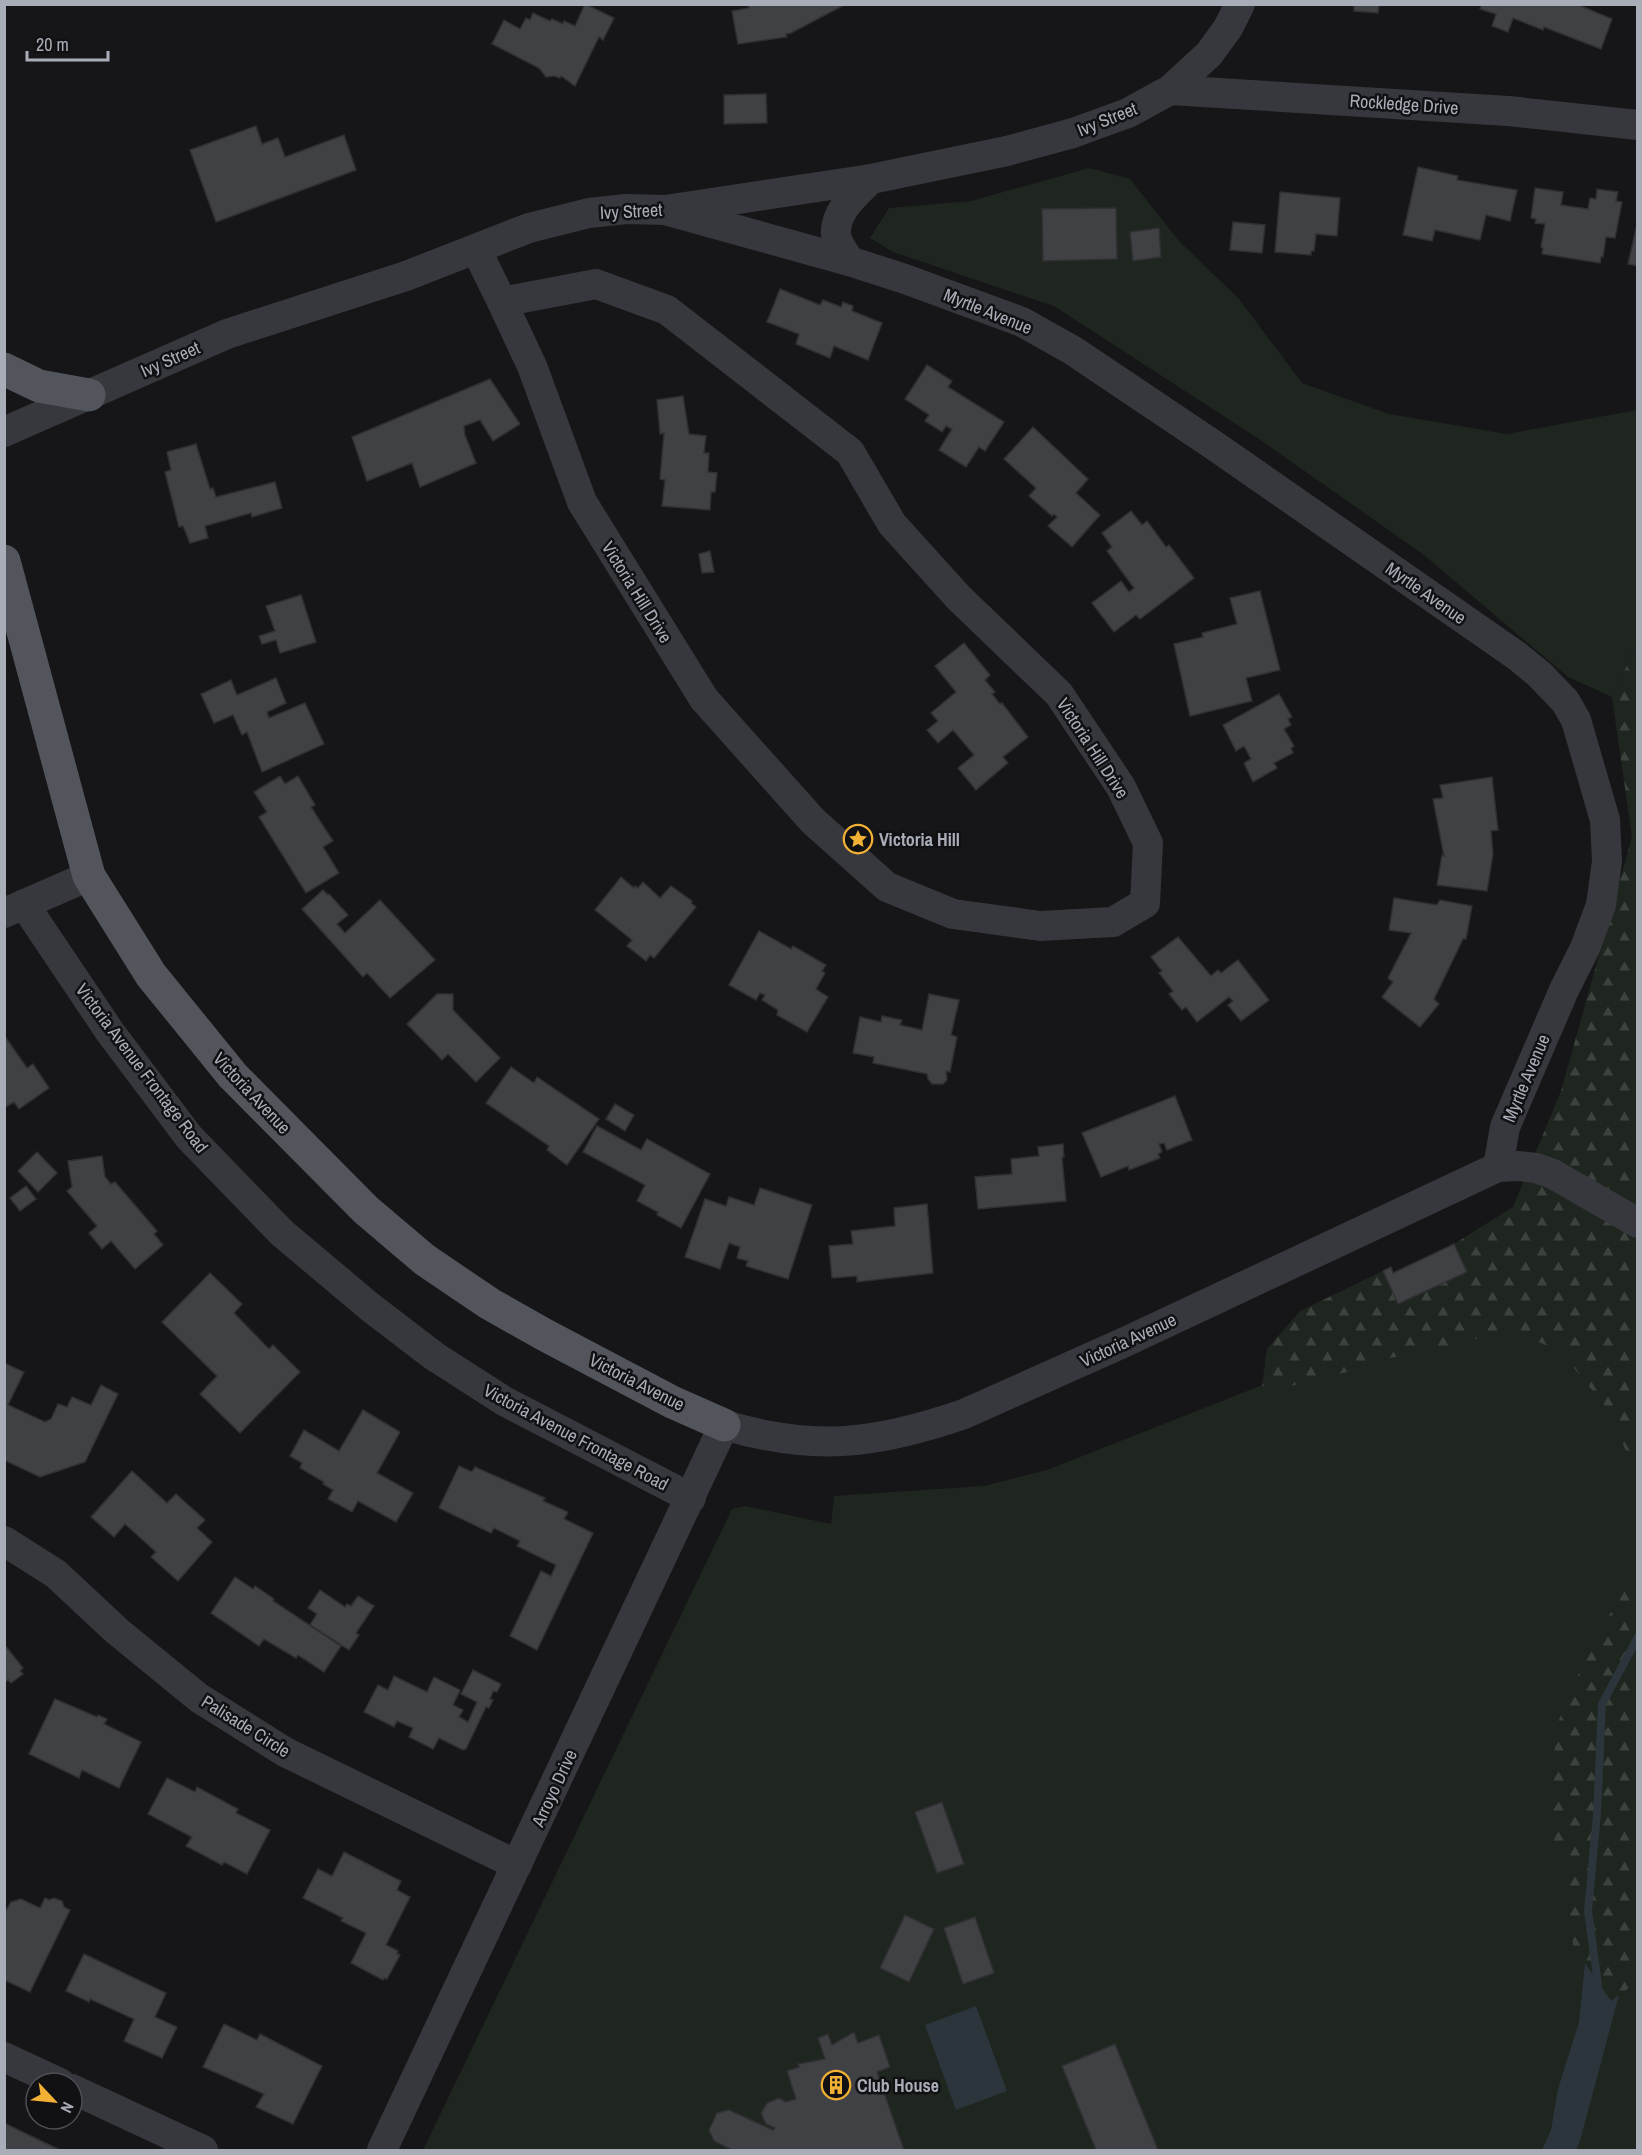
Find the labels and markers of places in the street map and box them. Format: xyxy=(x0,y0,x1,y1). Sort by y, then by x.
place icon: Victoria Hill xyxy=(842,823,874,855)
place label: Victoria Hill xyxy=(879,827,960,852)
building icon: Club House xyxy=(820,2069,852,2101)
place label: Club House xyxy=(857,2073,939,2098)

